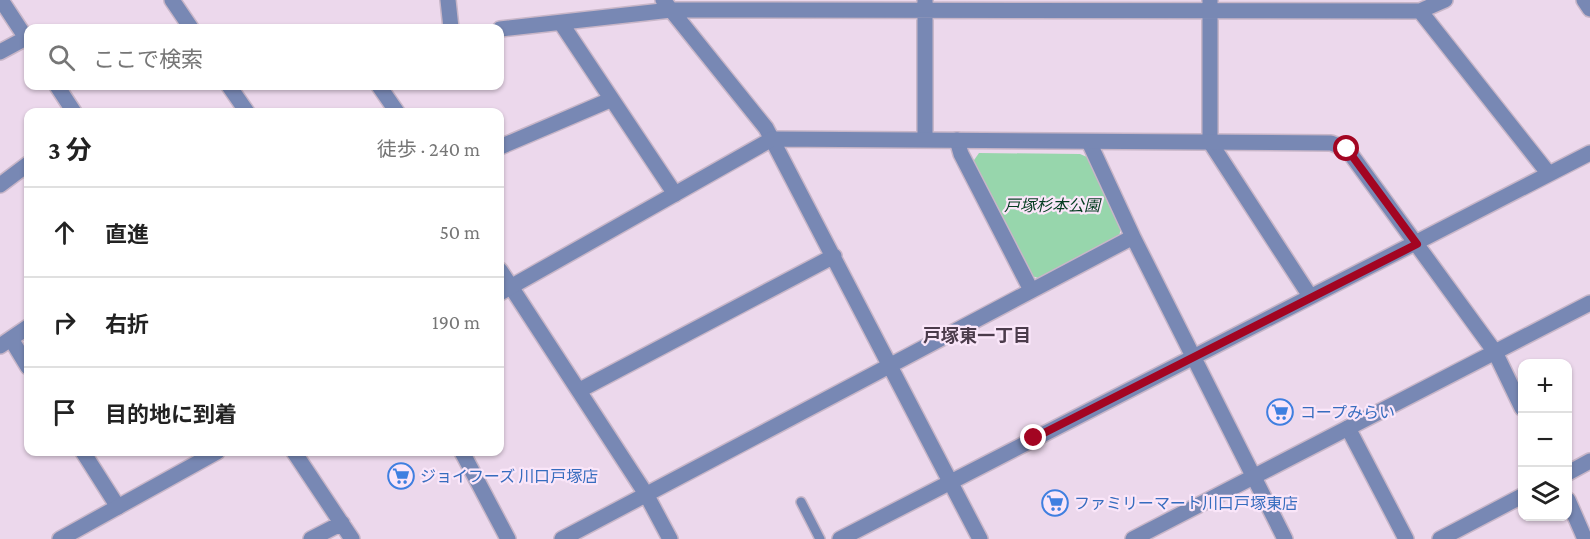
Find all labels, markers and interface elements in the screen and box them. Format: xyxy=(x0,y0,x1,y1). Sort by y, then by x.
search box xyxy=(24,24,504,90)
icon: search xyxy=(45,41,78,74)
text: ここで検索 xyxy=(93,47,203,72)
route start xyxy=(1333,135,1359,161)
text: 3 分 xyxy=(48,136,92,165)
text: 徒歩 · 240 m xyxy=(377,138,480,160)
park label: 戸塚杉本公園 xyxy=(1004,197,1102,214)
icon: ahead xyxy=(48,216,81,249)
text: 50 m xyxy=(439,221,480,243)
text: 直進 xyxy=(105,222,149,247)
icon: right xyxy=(48,306,81,339)
text: 190 m xyxy=(432,311,480,333)
text: 右折 xyxy=(105,312,149,337)
district label: 戸塚東一丁目 xyxy=(923,326,1031,346)
map controls xyxy=(1518,359,1572,521)
button: + xyxy=(1518,359,1572,413)
icon: arrive xyxy=(48,396,81,429)
supermarket icon: コープみらい xyxy=(1265,397,1295,427)
text: 目的地に到着 xyxy=(105,402,237,427)
place label: コープみらい xyxy=(1300,404,1395,421)
button: − xyxy=(1518,413,1572,467)
route end xyxy=(1020,424,1046,450)
supermarket icon: ジョイフーズ 川口戸塚店 xyxy=(386,461,416,491)
button: layers xyxy=(1518,467,1572,521)
place label: ジョイフーズ 川口戸塚店 xyxy=(420,468,598,485)
supermarket icon: ファミリーマート川口戸塚東店 xyxy=(1040,488,1070,518)
place label: ファミリーマート川口戸塚東店 xyxy=(1074,495,1298,512)

